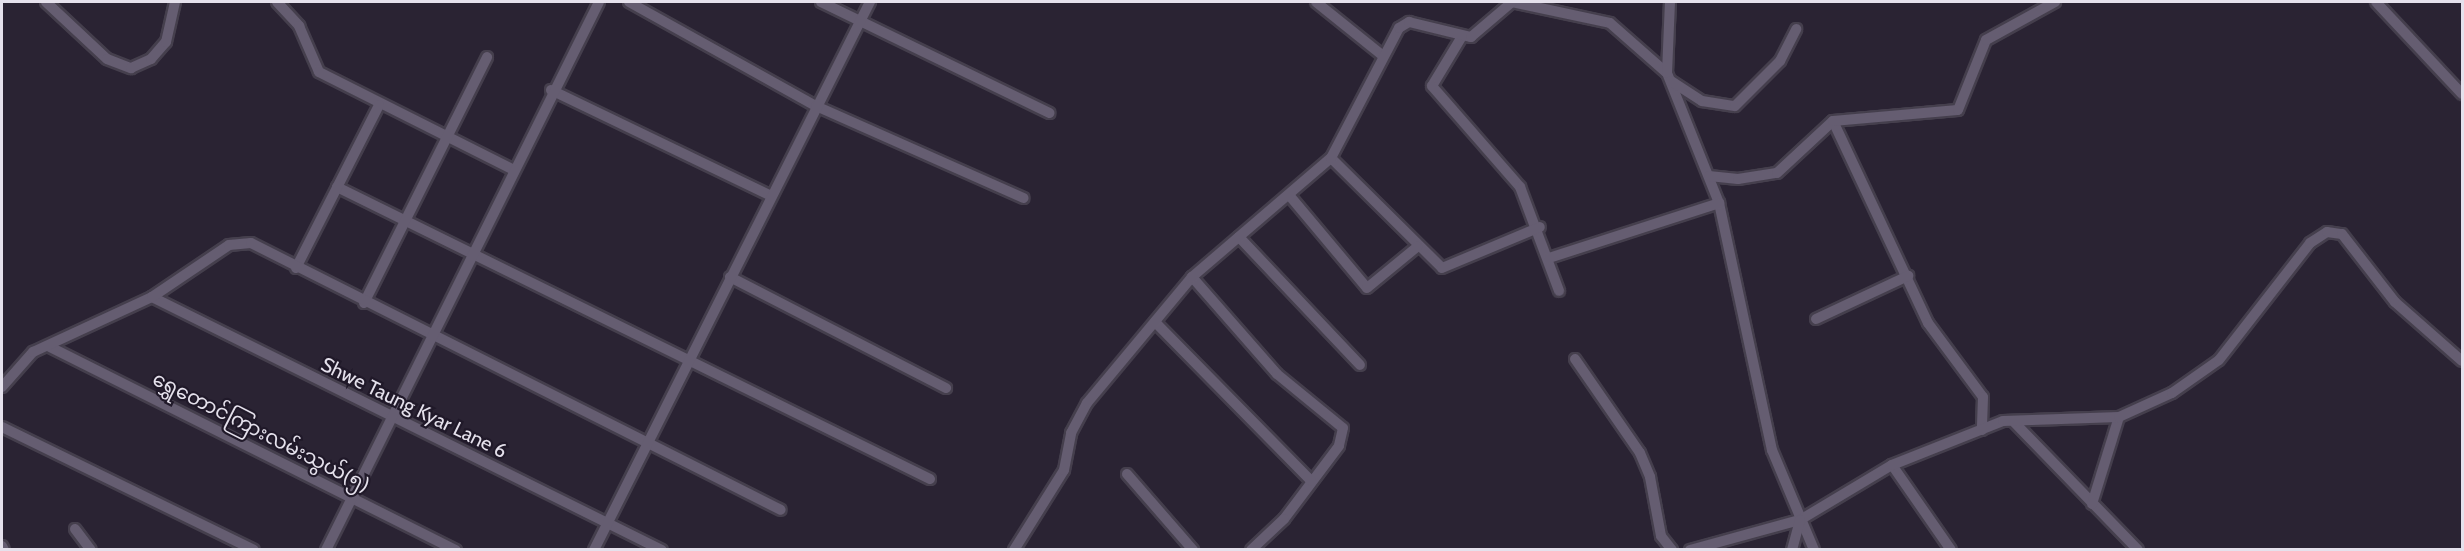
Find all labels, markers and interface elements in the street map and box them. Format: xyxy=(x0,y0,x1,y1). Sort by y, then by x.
street label: Shwe Taung Kyar Lane 6 xyxy=(317,352,511,464)
street label: ရွှေတောင်ကြားလမ်းသွယ်(၅) xyxy=(149,367,373,497)

